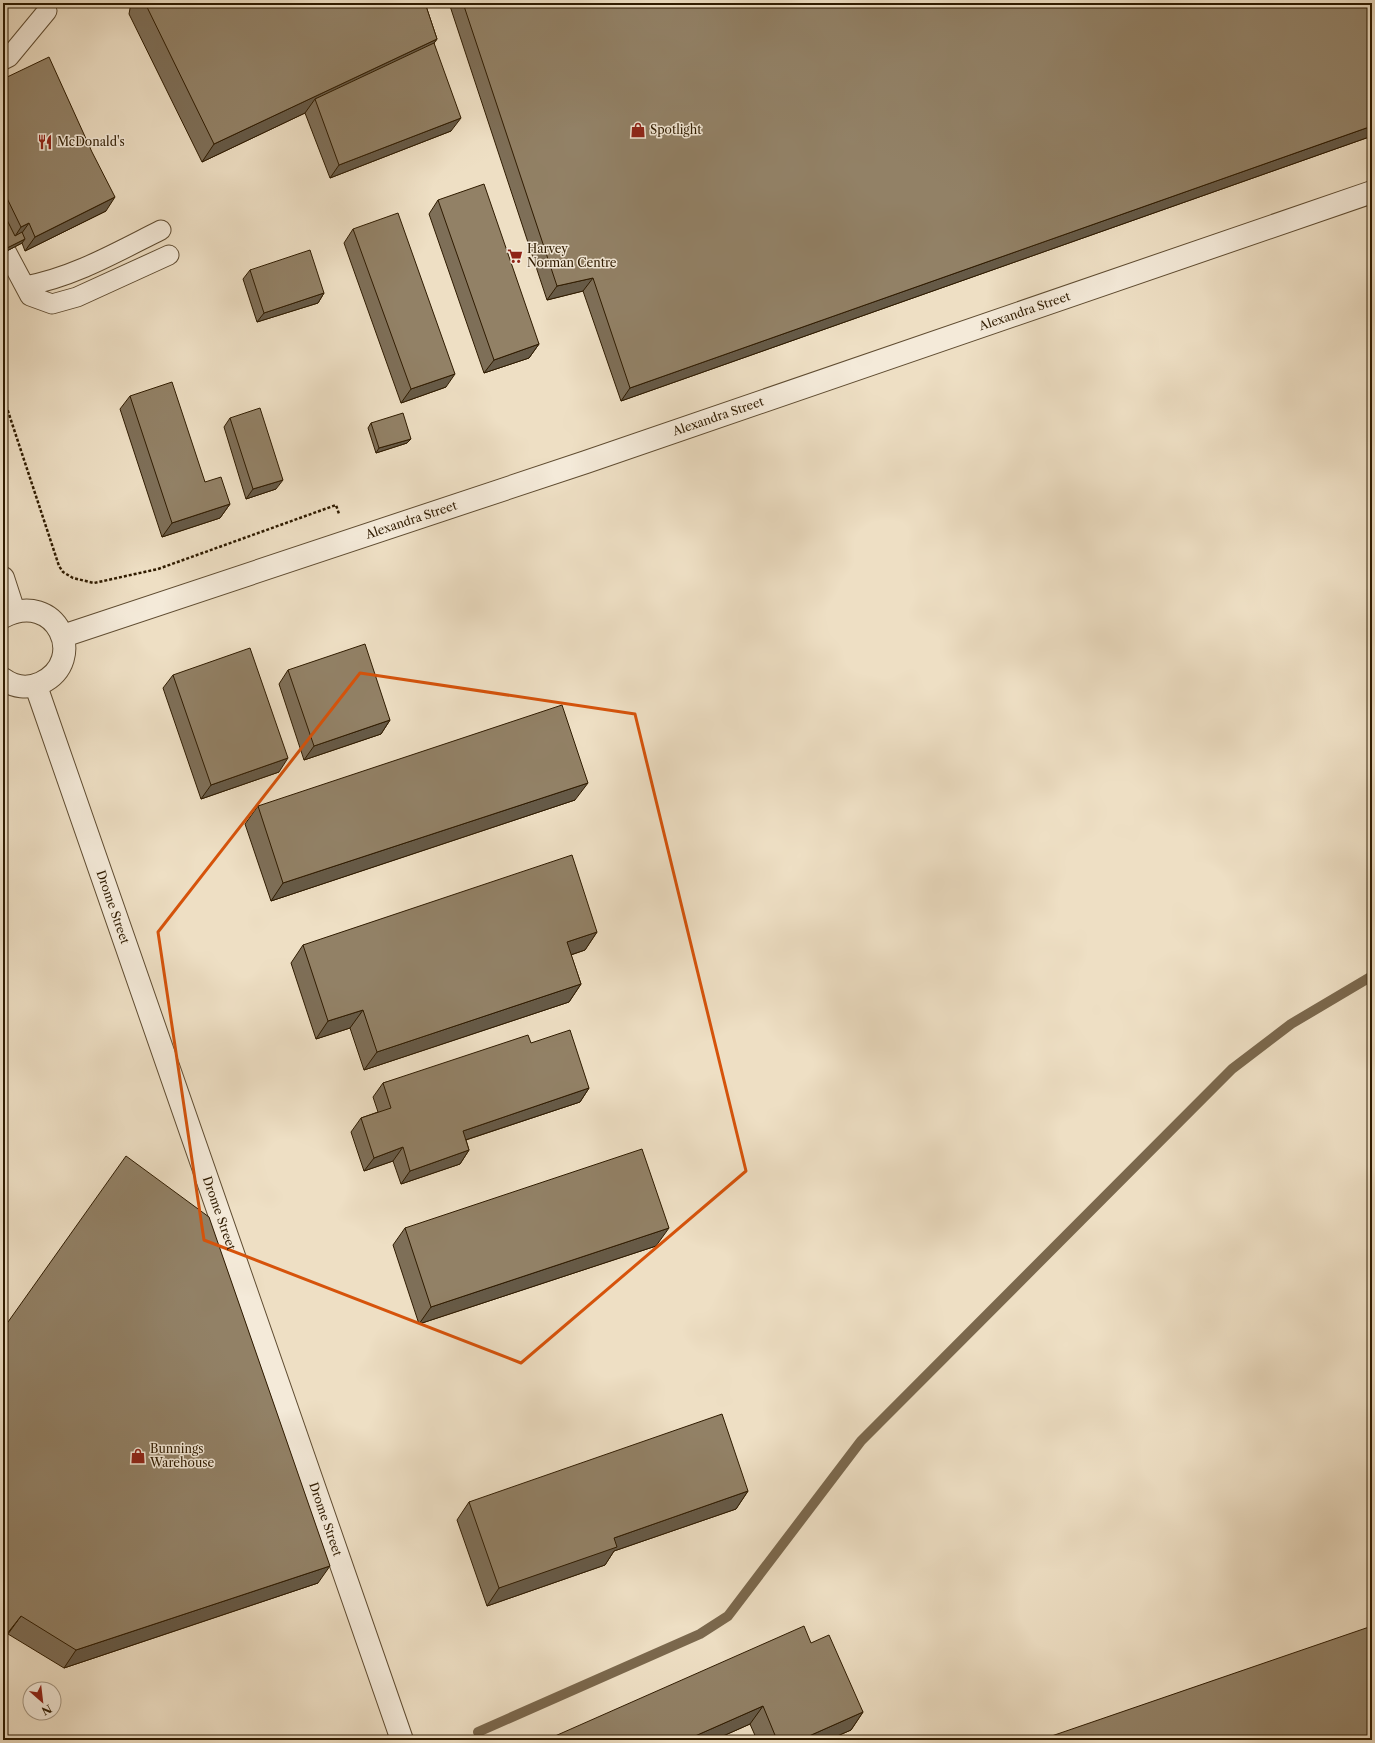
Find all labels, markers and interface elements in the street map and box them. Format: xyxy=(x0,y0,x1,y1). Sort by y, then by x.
shop icon: Spotlight xyxy=(629,121,647,139)
place label: Spotlight xyxy=(650,122,702,137)
restaurant icon: McDonald's xyxy=(36,133,54,151)
place label: McDonald's xyxy=(57,134,125,149)
place label: Harvey Norman Centre xyxy=(527,241,617,270)
supermarket icon: Harvey Norman Centre xyxy=(506,247,524,265)
street label: Alexandra Street xyxy=(976,288,1073,334)
street label: Alexandra Street xyxy=(670,393,766,439)
street label: Alexandra Street xyxy=(363,497,459,542)
street label: Drome Street xyxy=(93,868,133,947)
street label: Drome Street xyxy=(200,1174,240,1253)
place label: Bunnings Warehouse xyxy=(149,1441,215,1470)
shop icon: Bunnings Warehouse xyxy=(129,1447,147,1465)
street label: Drome Street xyxy=(306,1480,346,1559)
north arrow xyxy=(22,1681,62,1721)
text: N xyxy=(39,1701,54,1718)

